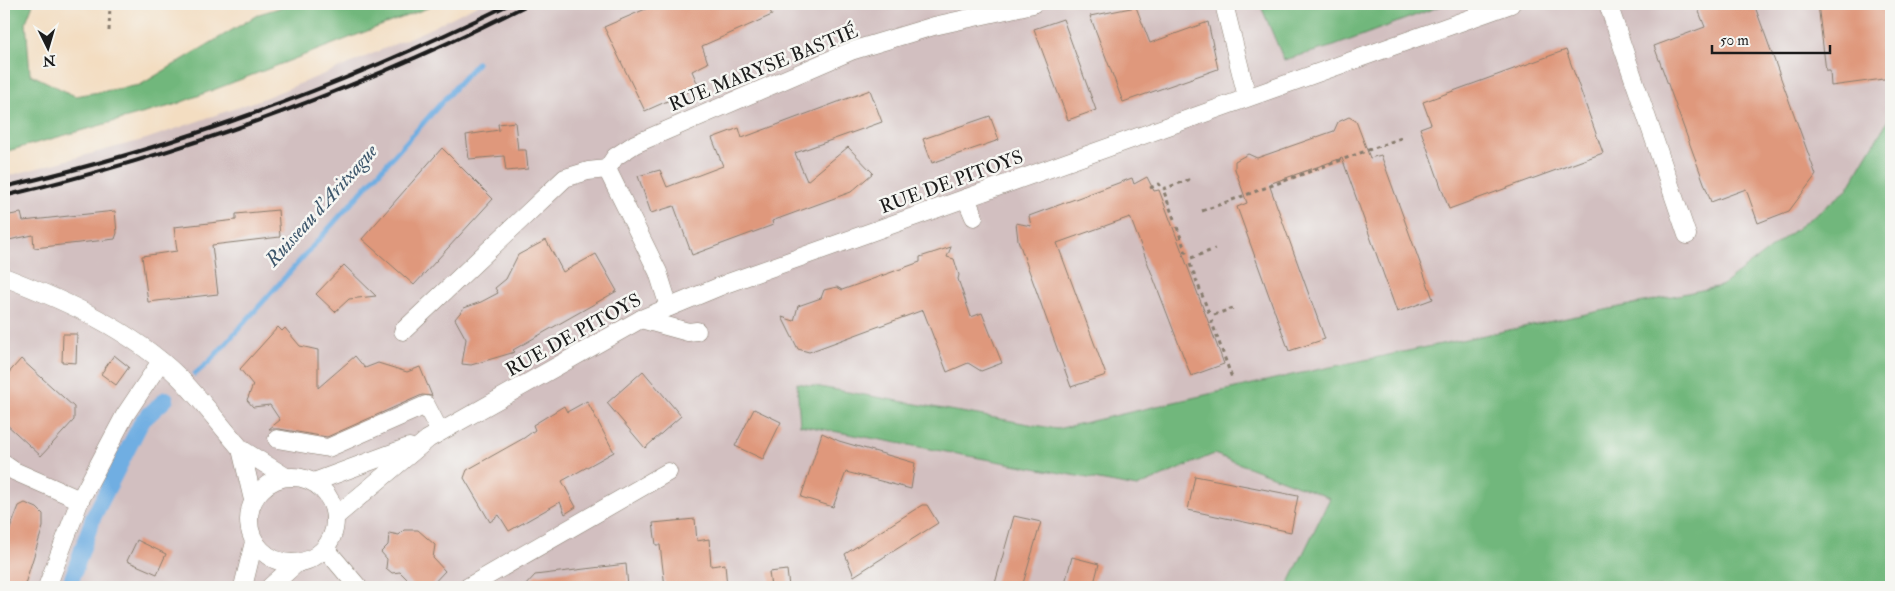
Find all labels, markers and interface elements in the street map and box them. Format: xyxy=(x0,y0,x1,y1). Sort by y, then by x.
street label: RUE MARYSE BASTIÉ xyxy=(664,17,862,117)
north arrow xyxy=(22,22,72,72)
scale bar xyxy=(1712,22,1830,54)
text: 50 m xyxy=(1720,31,1749,50)
text: N xyxy=(42,51,57,70)
water label: Ruisseau d'Aritxague xyxy=(259,139,383,273)
street label: RUE DE PITOYS xyxy=(876,145,1026,219)
street label: RUE DE PITOYS xyxy=(502,288,645,382)

